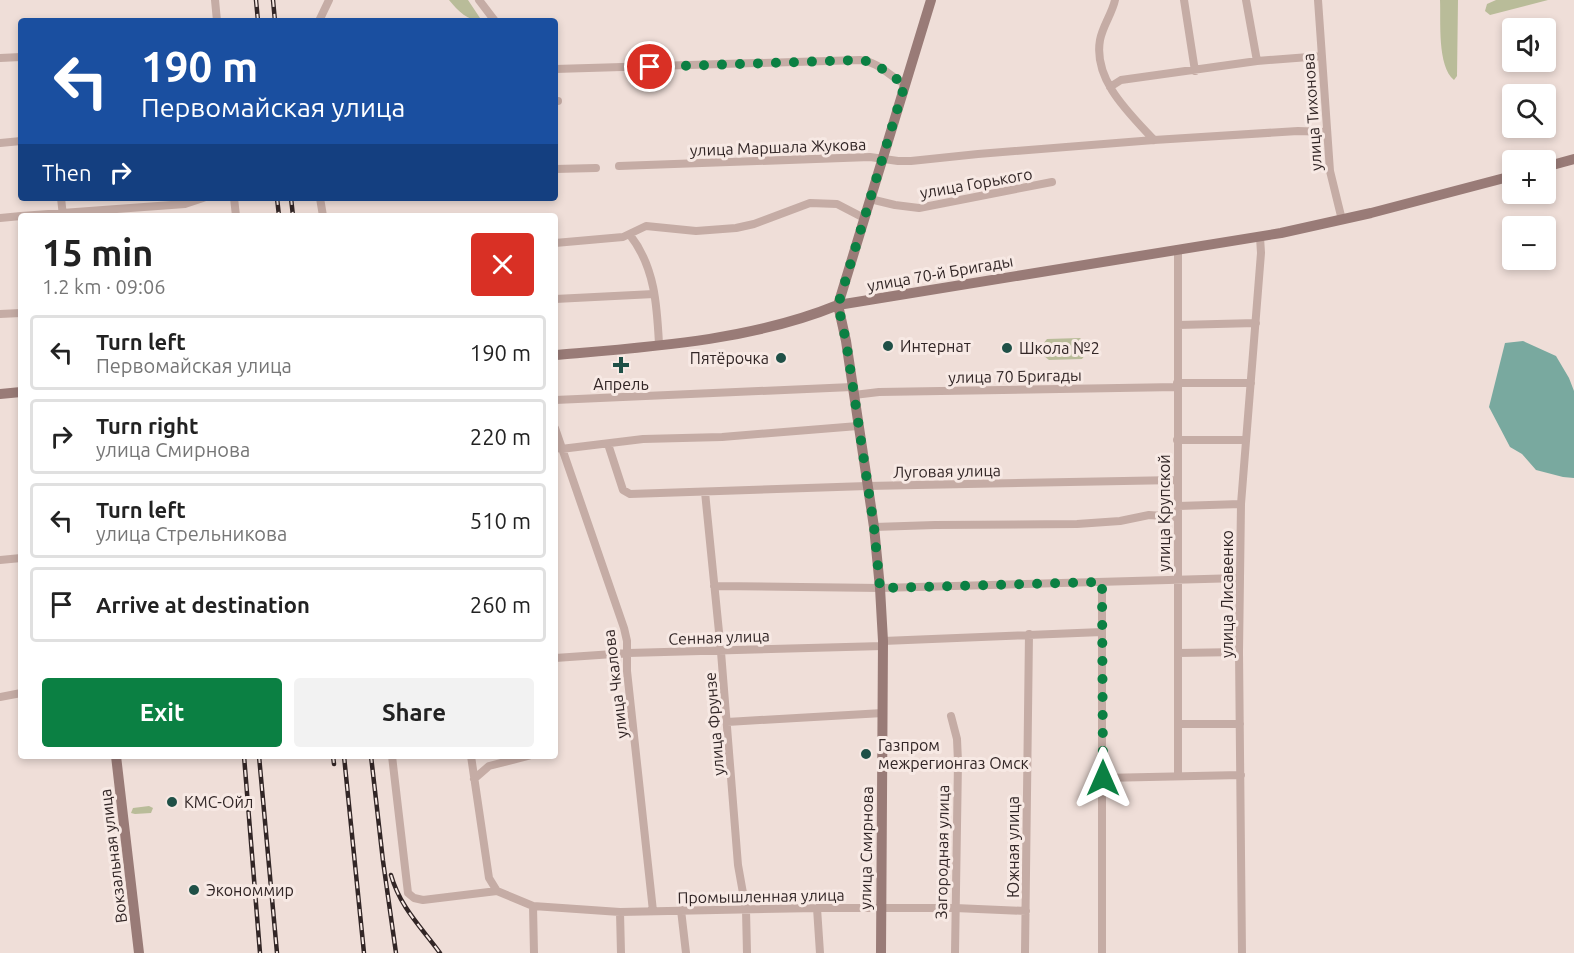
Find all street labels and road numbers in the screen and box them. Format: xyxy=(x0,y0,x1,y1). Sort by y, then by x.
street label: улица Тихонова xyxy=(1299,53,1325,171)
street label: улица Маршала Жукова xyxy=(689,135,867,159)
street label: улица Горького xyxy=(918,164,1034,202)
street label: улица 70-й Бригады xyxy=(866,251,1014,295)
street label: улица 70 Бригады xyxy=(948,366,1082,386)
street label: улица Крупской xyxy=(1155,454,1173,572)
street label: Луговая улица xyxy=(893,461,1001,481)
street label: улица Лисавенко xyxy=(1218,530,1236,658)
street label: Сенная улица xyxy=(668,626,770,648)
street label: улица Чкалова xyxy=(599,629,631,739)
street label: улица Фрунзе xyxy=(700,671,728,777)
street label: Загородная улица xyxy=(932,784,952,920)
street label: улица Смирнова xyxy=(856,786,876,910)
street label: Вокзальная улица xyxy=(96,788,130,924)
street label: Южная улица xyxy=(1004,796,1022,898)
street label: Промышленная улица xyxy=(677,886,845,906)

